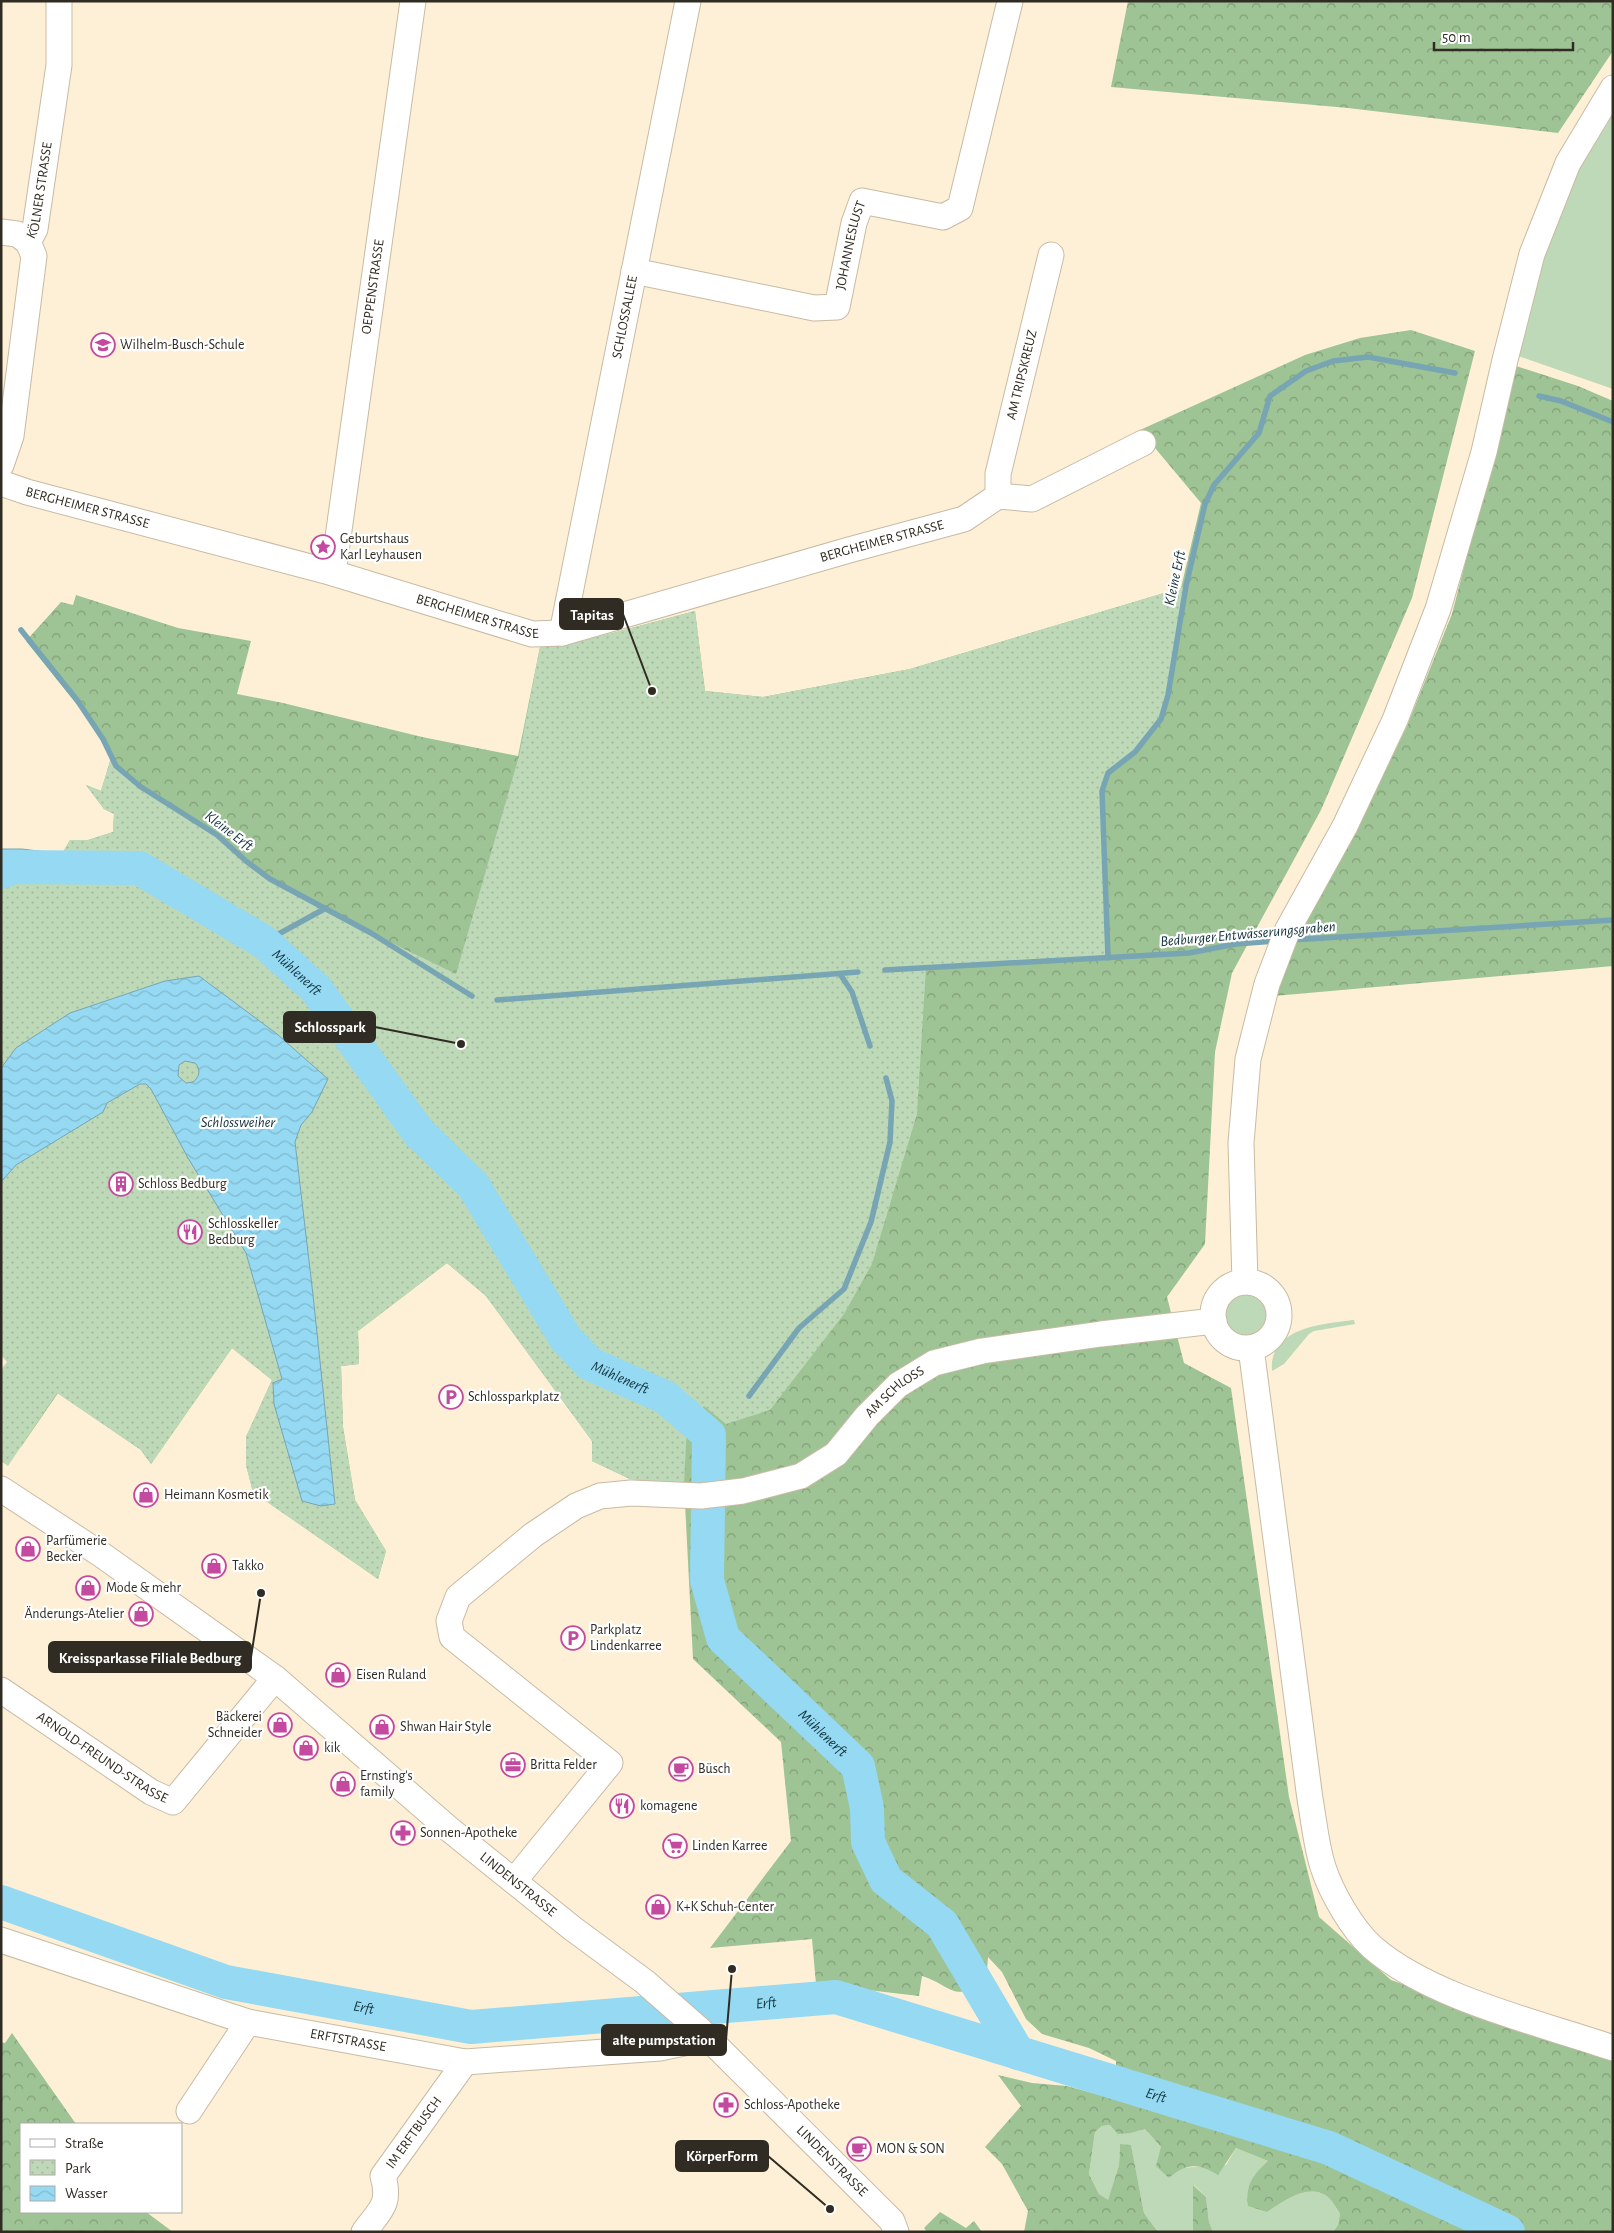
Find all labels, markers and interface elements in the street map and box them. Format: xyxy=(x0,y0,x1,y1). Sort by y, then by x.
scale bar xyxy=(1434,20,1573,52)
text: 50 m xyxy=(1442,30,1471,45)
street label: KÖLNER STRASSE xyxy=(24,141,55,241)
street label: JOHANNESLUST xyxy=(834,199,868,291)
street label: OEPPENSTRASSE xyxy=(359,238,387,335)
street label: SCHLOSSALLEE xyxy=(610,274,640,360)
street label: AM TRIPSKREUZ xyxy=(1004,328,1040,421)
school or university icon: Wilhelm-Busch-Schule xyxy=(90,332,116,358)
place label: Wilhelm-Busch-Schule xyxy=(120,338,244,352)
street label: BERGHEIMER STRASSE xyxy=(24,485,151,531)
street label: BERGHEIMER STRASSE xyxy=(819,518,945,565)
place label: Geburtshaus Karl Leyhausen xyxy=(340,532,422,562)
place icon: Geburtshaus Karl Leyhausen xyxy=(310,534,336,560)
water label: Kleine Erft xyxy=(1162,549,1188,607)
street label: BERGHEIMER STRASSE xyxy=(414,592,539,641)
callout: Tapitas xyxy=(560,599,623,629)
text: Tapitas xyxy=(570,608,614,623)
water label: Kleine Erft xyxy=(202,808,256,854)
water label: Bedburger Entwässerungsgraben xyxy=(1160,919,1336,949)
water label: Mühlenerft xyxy=(270,946,325,998)
callout: Schlosspark xyxy=(284,1012,375,1042)
text: Schlosspark xyxy=(294,1020,366,1035)
water label: Schlossweiher xyxy=(201,1115,276,1130)
building icon: Schloss Bedburg xyxy=(108,1171,134,1197)
place label: Schloss Bedburg xyxy=(138,1177,227,1191)
place label: Schlosskeller Bedburg xyxy=(208,1217,279,1247)
restaurant icon: Schlosskeller Bedburg xyxy=(177,1219,203,1245)
water label: Mühlenerft xyxy=(589,1358,651,1397)
street label: AM SCHLOSS xyxy=(863,1364,927,1420)
parking icon: Schlossparkplatz xyxy=(438,1384,464,1410)
place label: Schlossparkplatz xyxy=(468,1390,560,1404)
shop icon: Heimann Kosmetik xyxy=(133,1482,159,1508)
place label: Heimann Kosmetik xyxy=(164,1488,269,1502)
place label: Parfümerie Becker xyxy=(46,1534,107,1564)
shop icon: Parfümerie Becker xyxy=(15,1536,41,1562)
shop icon: Takko xyxy=(201,1553,227,1579)
place label: Takko xyxy=(232,1559,264,1573)
shop icon: Mode & mehr xyxy=(75,1575,101,1601)
place label: Mode & mehr xyxy=(106,1581,181,1595)
shop icon: Änderungs-Atelier xyxy=(128,1601,154,1627)
place label: Änderungs-Atelier xyxy=(24,1605,124,1621)
place label: Parkplatz Lindenkarree xyxy=(590,1623,662,1653)
parking icon: Parkplatz Lindenkarree xyxy=(560,1625,586,1651)
callout: Kreissparkasse Filiale Bedburg xyxy=(49,1642,251,1672)
text: Kreissparkasse Filiale Bedburg xyxy=(59,1651,242,1666)
shop icon: Eisen Ruland xyxy=(325,1662,351,1688)
place label: Eisen Ruland xyxy=(356,1668,426,1682)
water label: Mühlenerft xyxy=(796,1706,851,1759)
street label: ARNOLD-FREUND-STRASSE xyxy=(34,1709,170,1806)
place label: Bäckerei Schneider xyxy=(208,1710,262,1740)
shop icon: Bäckerei Schneider xyxy=(267,1712,293,1738)
shop icon: Shwan Hair Style xyxy=(369,1714,395,1740)
place label: Shwan Hair Style xyxy=(400,1720,492,1734)
shop icon: kik xyxy=(293,1735,319,1761)
place label: kik xyxy=(324,1741,341,1755)
office icon: Britta Felder xyxy=(500,1752,526,1778)
cafe icon: Büsch xyxy=(668,1756,694,1782)
place label: Britta Felder xyxy=(530,1758,597,1772)
place label: Büsch xyxy=(698,1762,731,1776)
place label: Ernsting's family xyxy=(360,1769,413,1799)
shop icon: Ernsting's family xyxy=(330,1771,356,1797)
restaurant icon: komagene xyxy=(609,1793,635,1819)
place label: komagene xyxy=(640,1799,698,1813)
pharmacy icon: Sonnen-Apotheke xyxy=(390,1820,416,1846)
place label: Sonnen-Apotheke xyxy=(420,1826,517,1840)
supermarket icon: Linden Karree xyxy=(662,1833,688,1859)
place label: Linden Karree xyxy=(692,1839,767,1853)
street label: LINDENSTRASSE xyxy=(477,1850,559,1920)
shop icon: K+K Schuh-Center xyxy=(645,1894,671,1920)
place label: K+K Schuh-Center xyxy=(676,1900,774,1914)
water label: Erft xyxy=(755,1994,777,2011)
water label: Erft xyxy=(352,1998,376,2017)
callout: alte pumpstation xyxy=(602,2025,726,2055)
street label: ERFTSTRASSE xyxy=(309,2027,387,2054)
text: alte pumpstation xyxy=(612,2033,716,2048)
water label: Erft xyxy=(1144,2085,1168,2105)
pharmacy icon: Schloss-Apotheke xyxy=(713,2092,739,2118)
street label: IM ERFTBUSCH xyxy=(384,2094,444,2171)
place label: Schloss-Apotheke xyxy=(744,2098,840,2112)
legend xyxy=(20,2123,182,2213)
street label: LINDENSTRASSE xyxy=(794,2123,870,2199)
text: Straße xyxy=(65,2136,104,2151)
cafe icon: MON & SON xyxy=(846,2136,872,2162)
callout: KörperForm xyxy=(676,2141,768,2171)
place label: MON & SON xyxy=(876,2142,945,2156)
text: KörperForm xyxy=(686,2149,758,2164)
text: Park xyxy=(65,2161,91,2176)
text: Wasser xyxy=(65,2186,108,2201)

